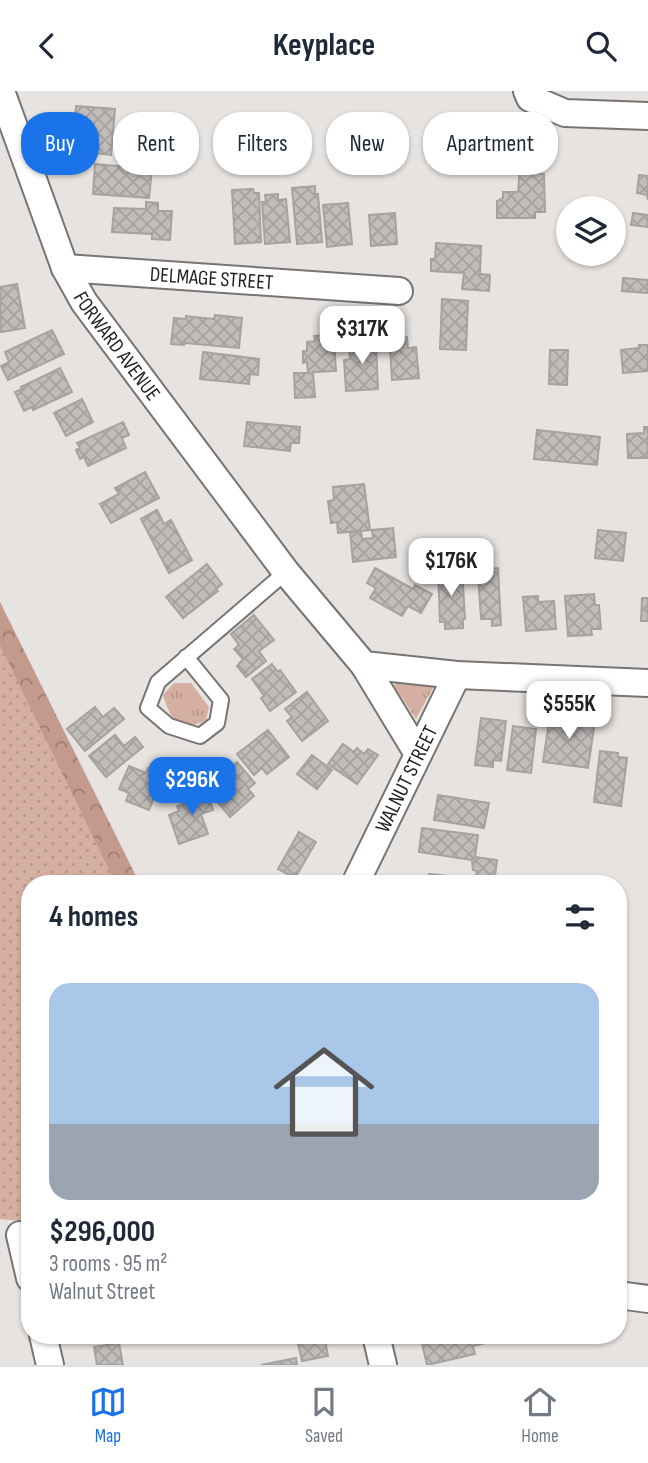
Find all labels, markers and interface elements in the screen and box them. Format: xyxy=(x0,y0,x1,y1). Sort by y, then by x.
text: Keyplace xyxy=(273,26,375,65)
icon: back xyxy=(28,27,66,65)
icon: search xyxy=(582,27,620,65)
chip: Buy xyxy=(21,112,99,175)
chip: Rent xyxy=(113,112,199,175)
chip: Filters xyxy=(213,112,312,175)
chip: New xyxy=(326,112,409,175)
chip: Apartment xyxy=(423,112,558,175)
map controls xyxy=(556,196,626,266)
button: layers xyxy=(556,196,626,266)
street label: DELMAGE STREET xyxy=(149,261,275,295)
street label: FORWARD AVENUE xyxy=(68,287,166,405)
pin: $317K xyxy=(313,307,411,366)
text: $317K xyxy=(336,315,388,343)
pin: $176K xyxy=(402,539,500,598)
text: $176K xyxy=(425,547,477,575)
pin: $555K xyxy=(520,681,618,741)
text: $555K xyxy=(542,690,596,718)
street label: WALNUT STREET xyxy=(370,721,443,836)
pin: $296K xyxy=(143,757,241,817)
text: $296K xyxy=(165,766,219,794)
icon: filters xyxy=(561,898,599,936)
text: 4 homes xyxy=(49,899,138,935)
icon: home xyxy=(261,1029,387,1155)
text: $296,000 xyxy=(49,1214,155,1250)
text: 3 rooms · 95 m² xyxy=(49,1250,168,1278)
text: Walnut Street xyxy=(49,1278,155,1306)
tab: Map xyxy=(89,1383,127,1448)
tab: Saved xyxy=(305,1383,343,1448)
tab: Home xyxy=(521,1383,559,1448)

